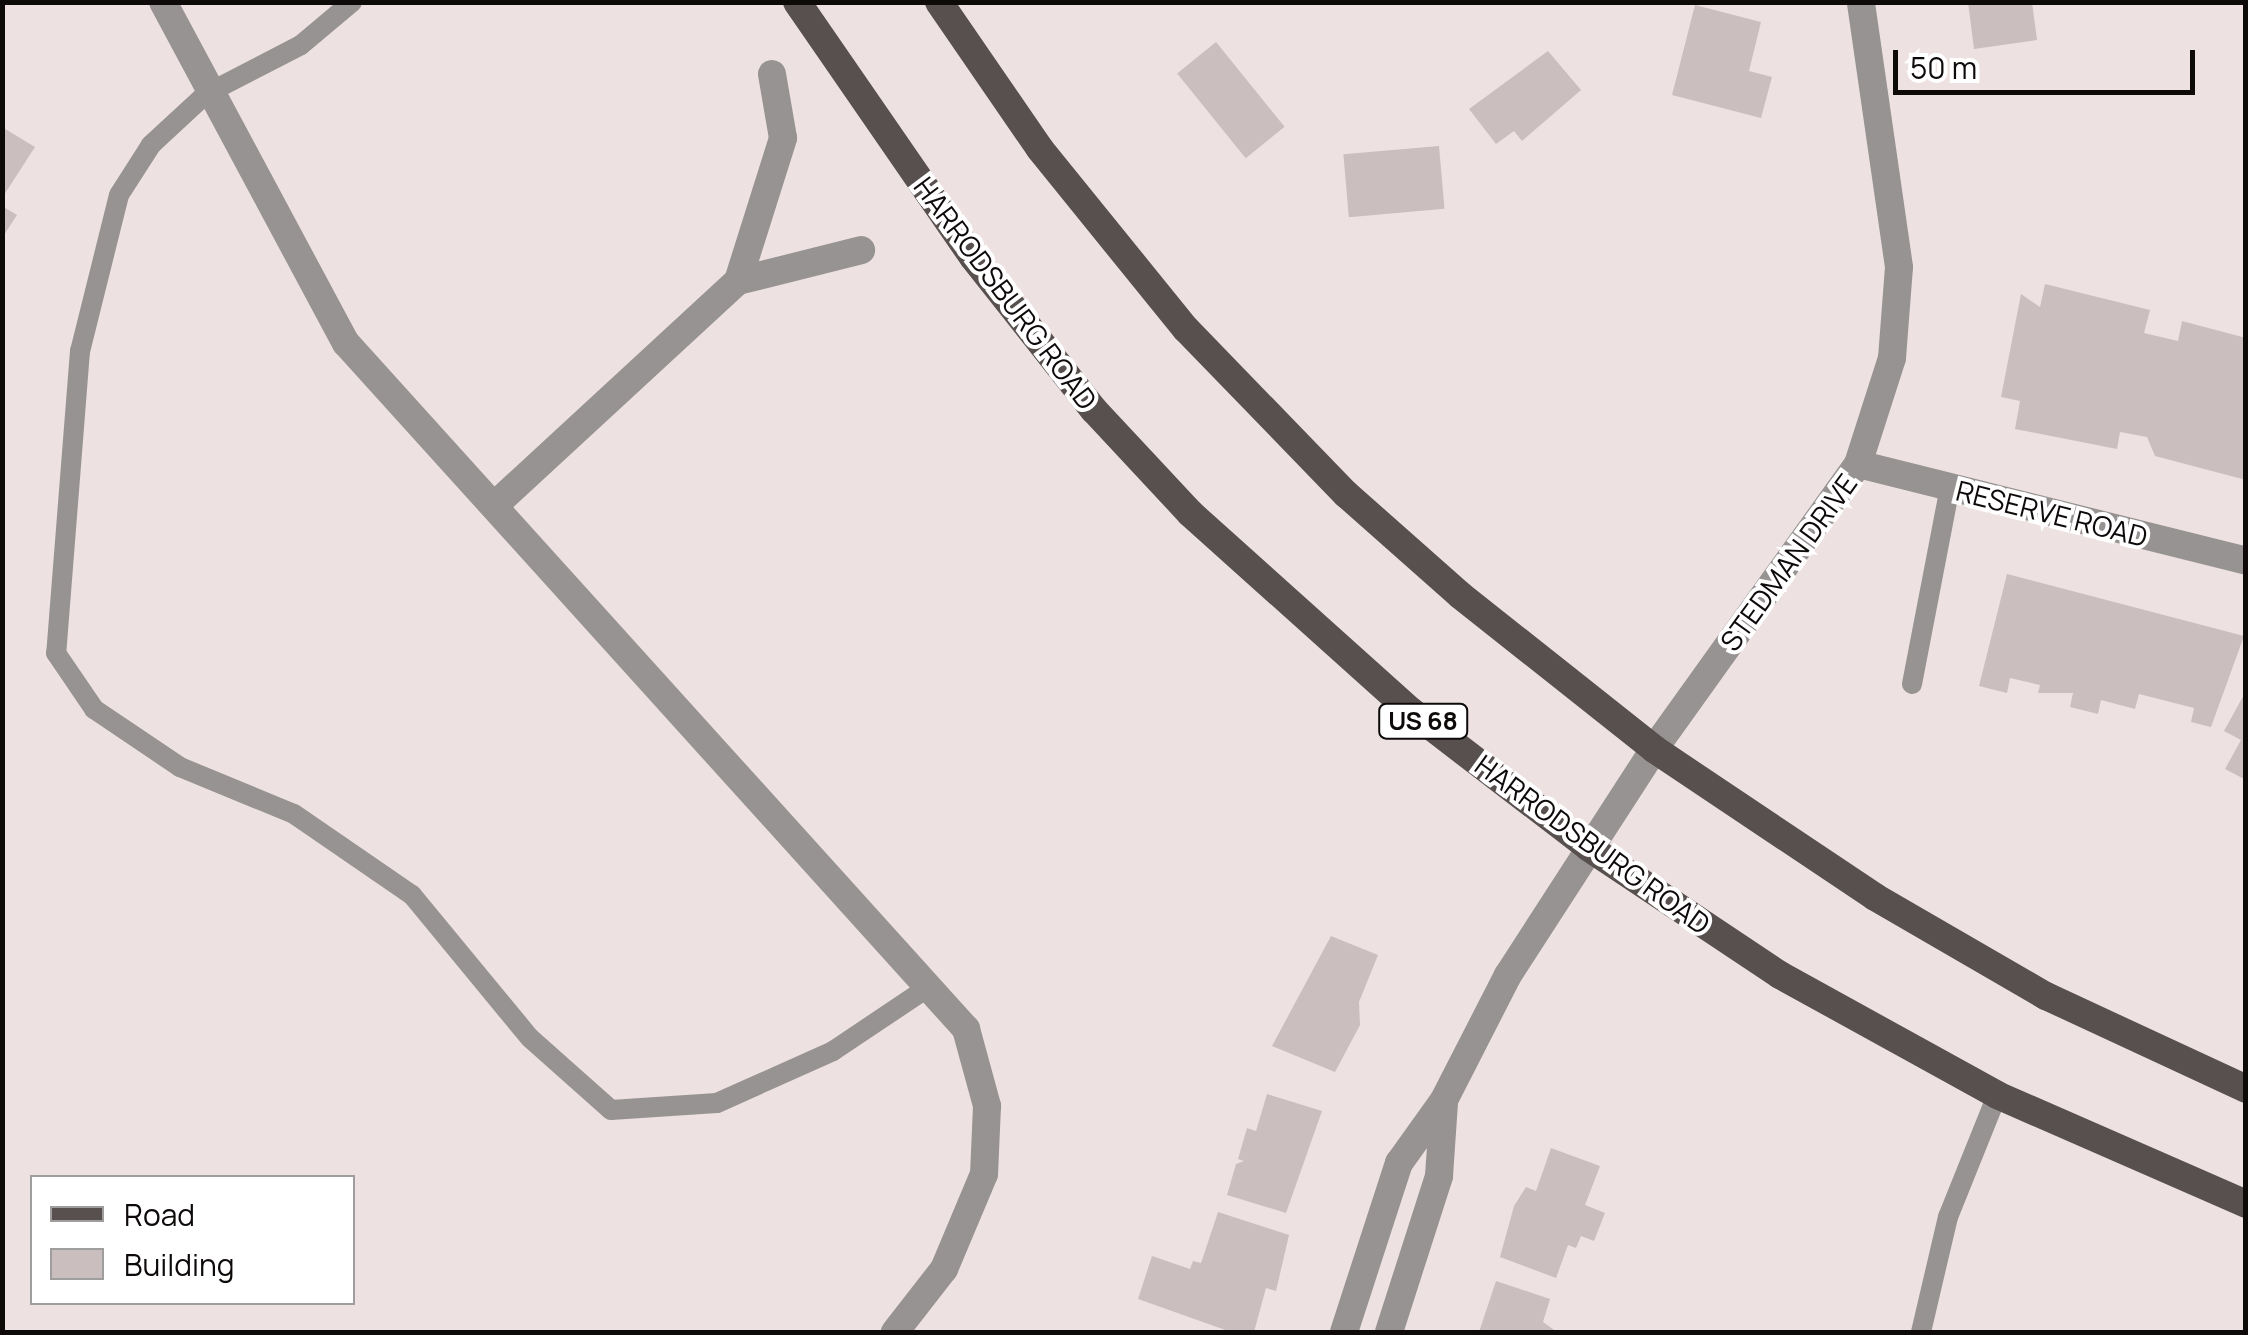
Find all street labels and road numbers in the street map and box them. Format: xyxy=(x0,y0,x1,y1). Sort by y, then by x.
street label: HARRODSBURG ROAD xyxy=(908,170,1104,416)
street label: STEDMAN DRIVE xyxy=(1713,467,1863,657)
street label: RESERVE ROAD xyxy=(1953,473,2151,553)
road number: US 68 xyxy=(1378,701,1468,741)
street label: HARRODSBURG ROAD xyxy=(1469,747,1717,941)

